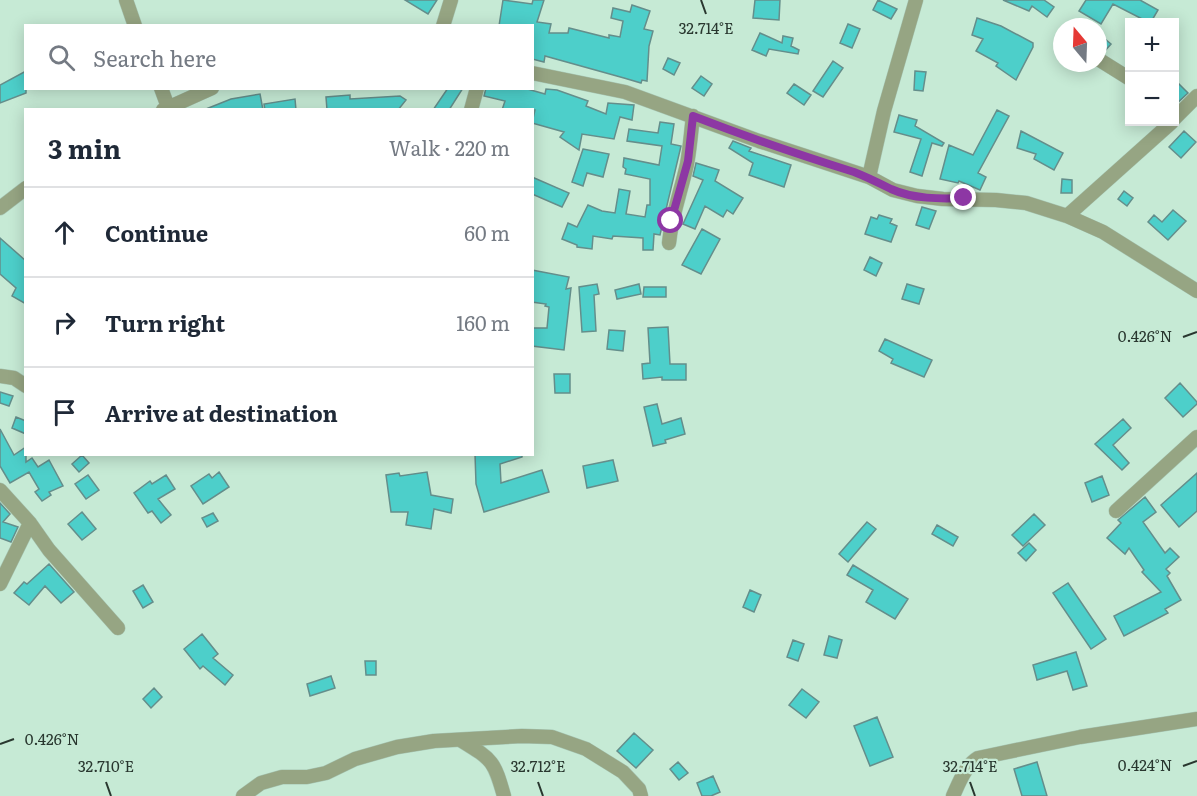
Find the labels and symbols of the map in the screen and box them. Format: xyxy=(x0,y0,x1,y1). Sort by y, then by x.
text: 32.714°E xyxy=(679,16,733,39)
north arrow xyxy=(1053,18,1107,72)
route end xyxy=(950,184,976,210)
route start xyxy=(657,207,683,233)
text: 0.426°N xyxy=(1118,324,1172,347)
text: 0.426°N xyxy=(25,727,79,750)
text: 0.424°N xyxy=(1118,753,1172,776)
text: 32.710°E xyxy=(78,754,134,777)
text: 32.712°E xyxy=(510,754,566,777)
text: 32.714°E xyxy=(943,754,997,777)

